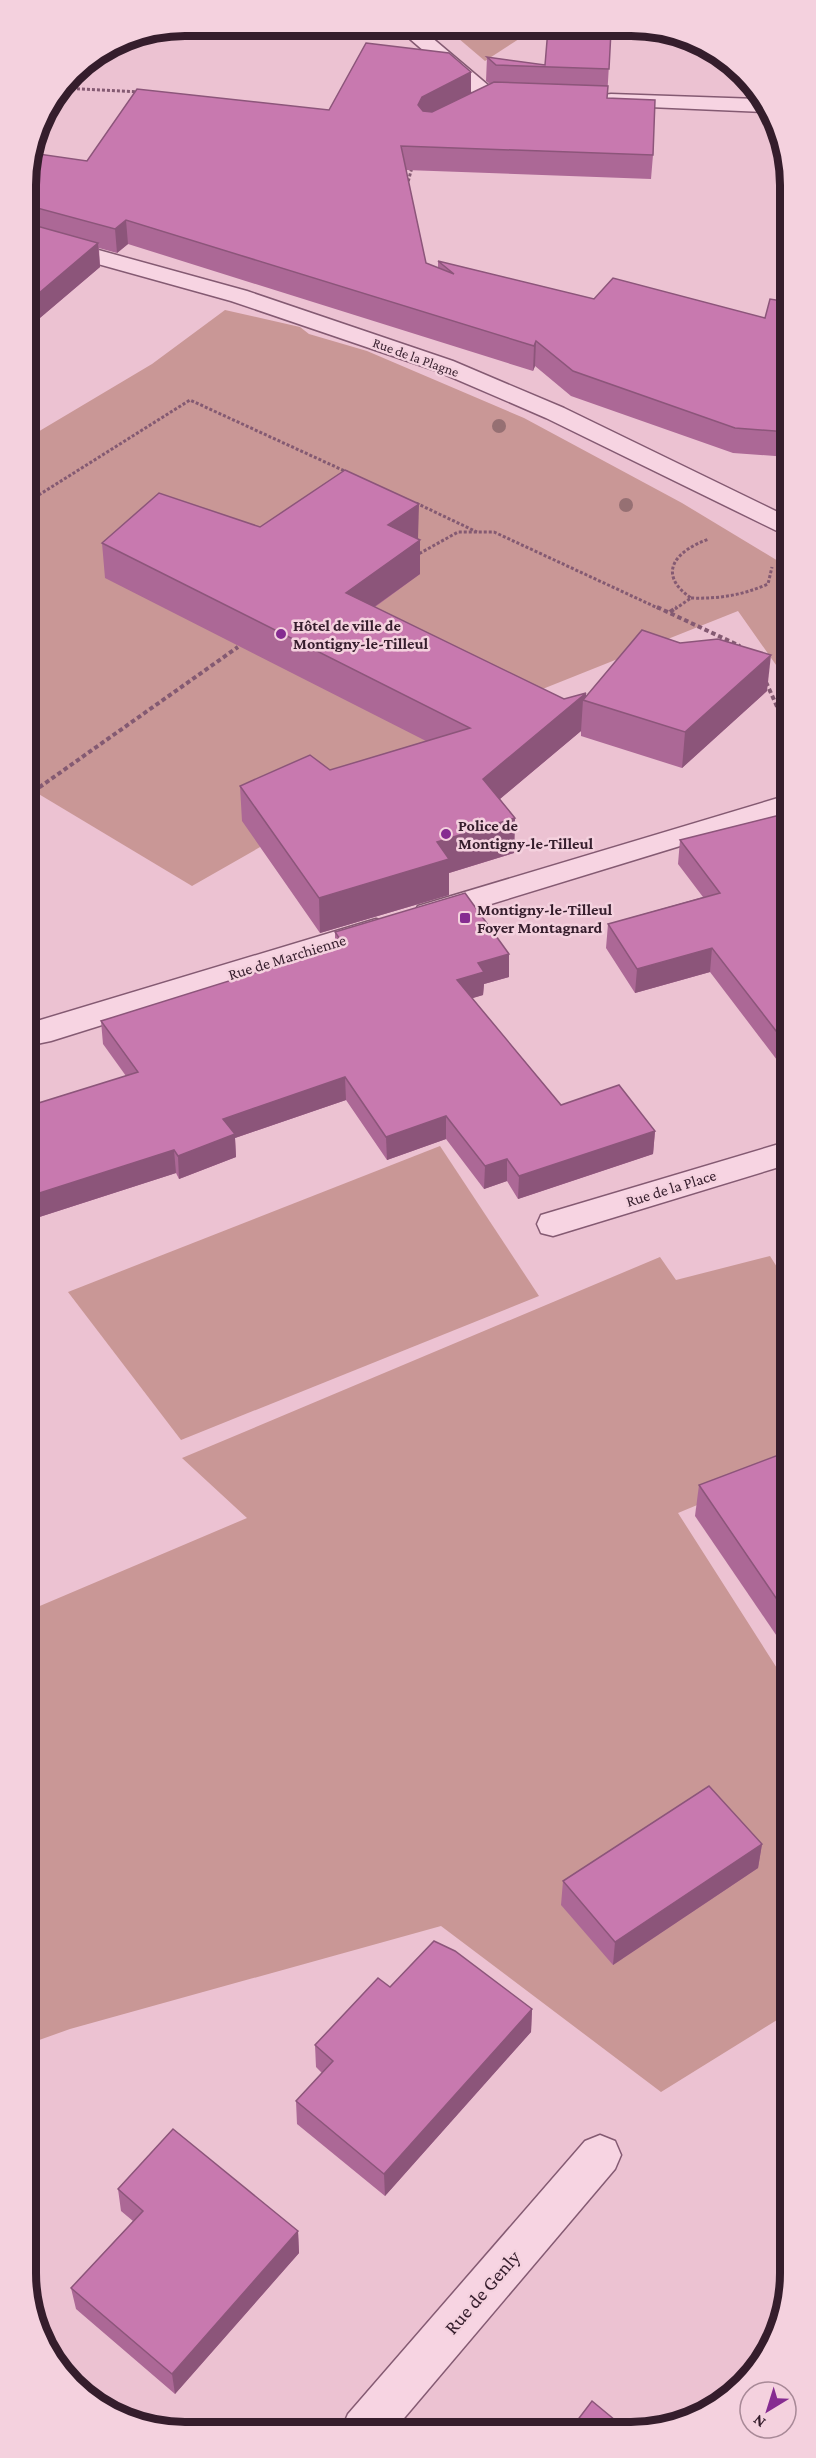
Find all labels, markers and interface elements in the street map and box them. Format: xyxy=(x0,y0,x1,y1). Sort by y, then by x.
street label: Rue de la Plagne xyxy=(371,334,461,380)
place label: Hôtel de ville de Montigny-le-Tilleul xyxy=(293,617,429,652)
marker: Hôtel de ville de Montigny-le-Tilleul xyxy=(274,627,288,641)
place label: Police de Montigny-le-Tilleul xyxy=(458,817,594,852)
marker: Police de Montigny-le-Tilleul xyxy=(439,827,453,841)
place label: Montigny-le-Tilleul Foyer Montagnard xyxy=(477,901,613,936)
marker: Montigny-le-Tilleul Foyer Montagnard xyxy=(458,911,472,925)
street label: Rue de Marchienne xyxy=(226,931,348,983)
street label: Rue de la Place xyxy=(624,1166,718,1210)
street label: Rue de Genly xyxy=(440,2245,526,2339)
north arrow xyxy=(738,2380,798,2440)
text: N xyxy=(749,2411,769,2431)

